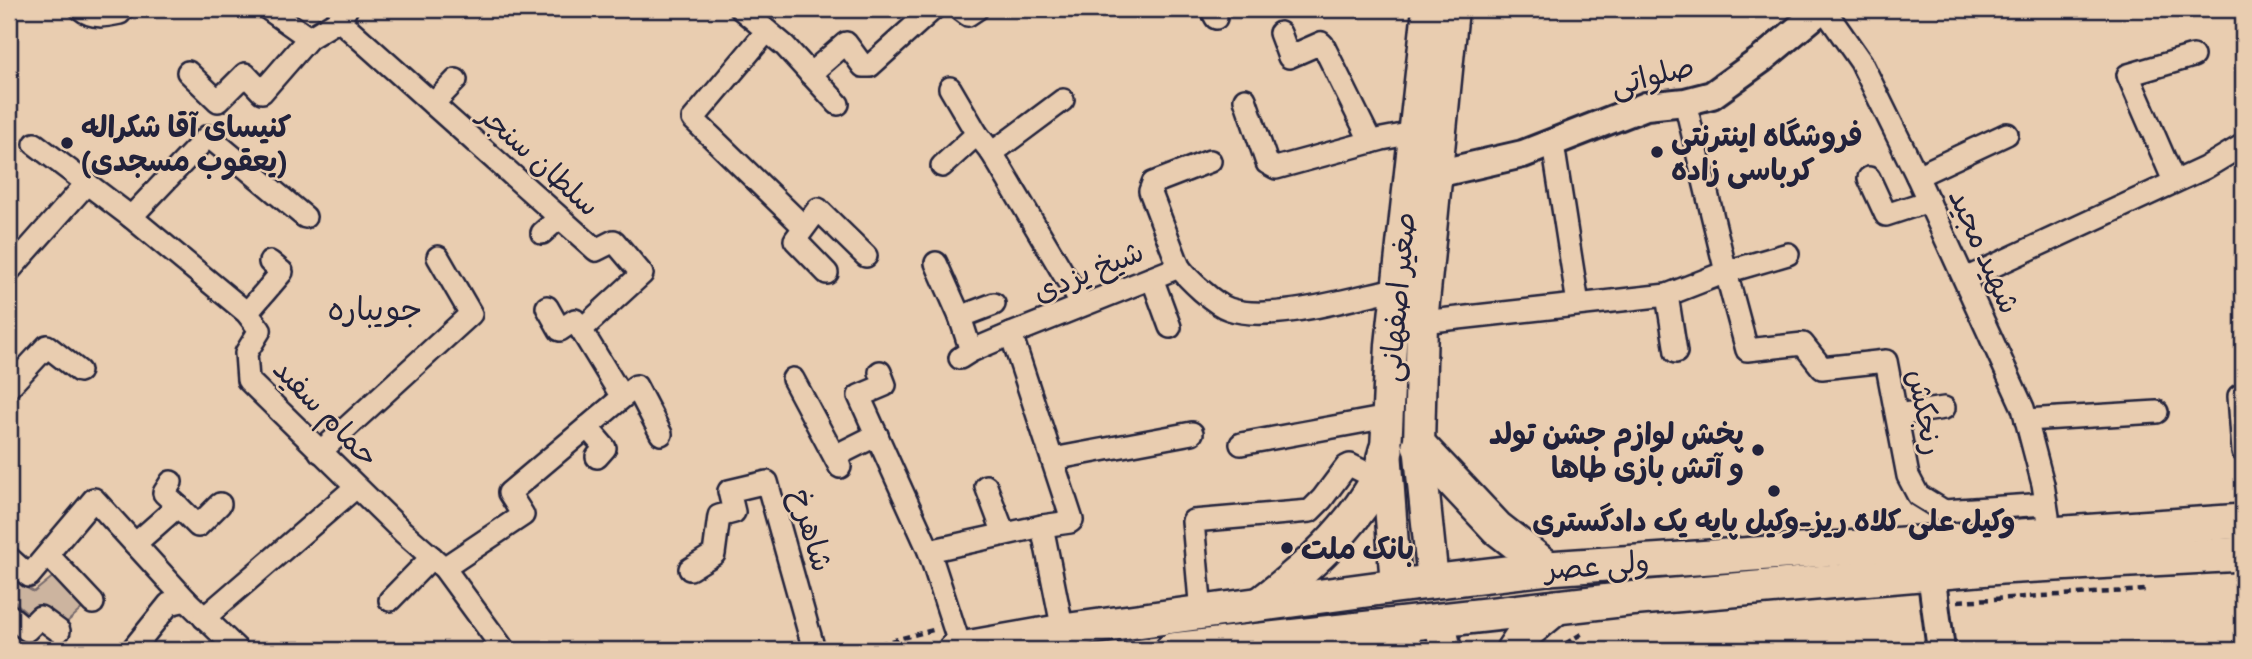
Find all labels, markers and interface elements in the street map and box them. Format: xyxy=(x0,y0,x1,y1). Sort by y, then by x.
street label: صلواتی xyxy=(1606,46,1699,106)
street label: سلطان سنجر xyxy=(470,94,608,224)
place label: کنیسای آقا شکراله (یعقوب مسجدی) xyxy=(81,108,292,180)
place label: فروشگاه اینترنتی کرباسی زاده xyxy=(1671,117,1863,189)
marker: کنیسای آقا شکراله (یعقوب مسجدی) xyxy=(59,135,75,151)
marker: فروشگاه اینترنتی کرباسی زاده xyxy=(1649,144,1665,160)
street label: شهید مجید xyxy=(1941,183,2029,319)
street label: صغیر اصفهانی xyxy=(1371,210,1424,384)
street label: شیخ یزدی xyxy=(1027,232,1149,312)
district label: جویباره xyxy=(328,290,422,328)
street label: حمام سفید xyxy=(263,350,386,476)
street label: رنجکش xyxy=(1900,366,1952,458)
place label: پخش لوازم جشن تولد و آتش بازی طاها xyxy=(1489,415,1744,486)
marker: پخش لوازم جشن تولد و آتش بازی طاها xyxy=(1750,442,1766,458)
marker: وکیل علی کلاه ریز-وکیل پایه یک دادگستری xyxy=(1766,483,1782,499)
street label: شاهرخ xyxy=(781,484,841,576)
place label: وکیل علی کلاه ریز-وکیل پایه یک دادگستری xyxy=(1532,502,2016,540)
place label: بانک ملت xyxy=(1301,530,1414,567)
marker: بانک ملت xyxy=(1279,540,1295,556)
street label: ولی عصر xyxy=(1540,543,1651,588)

